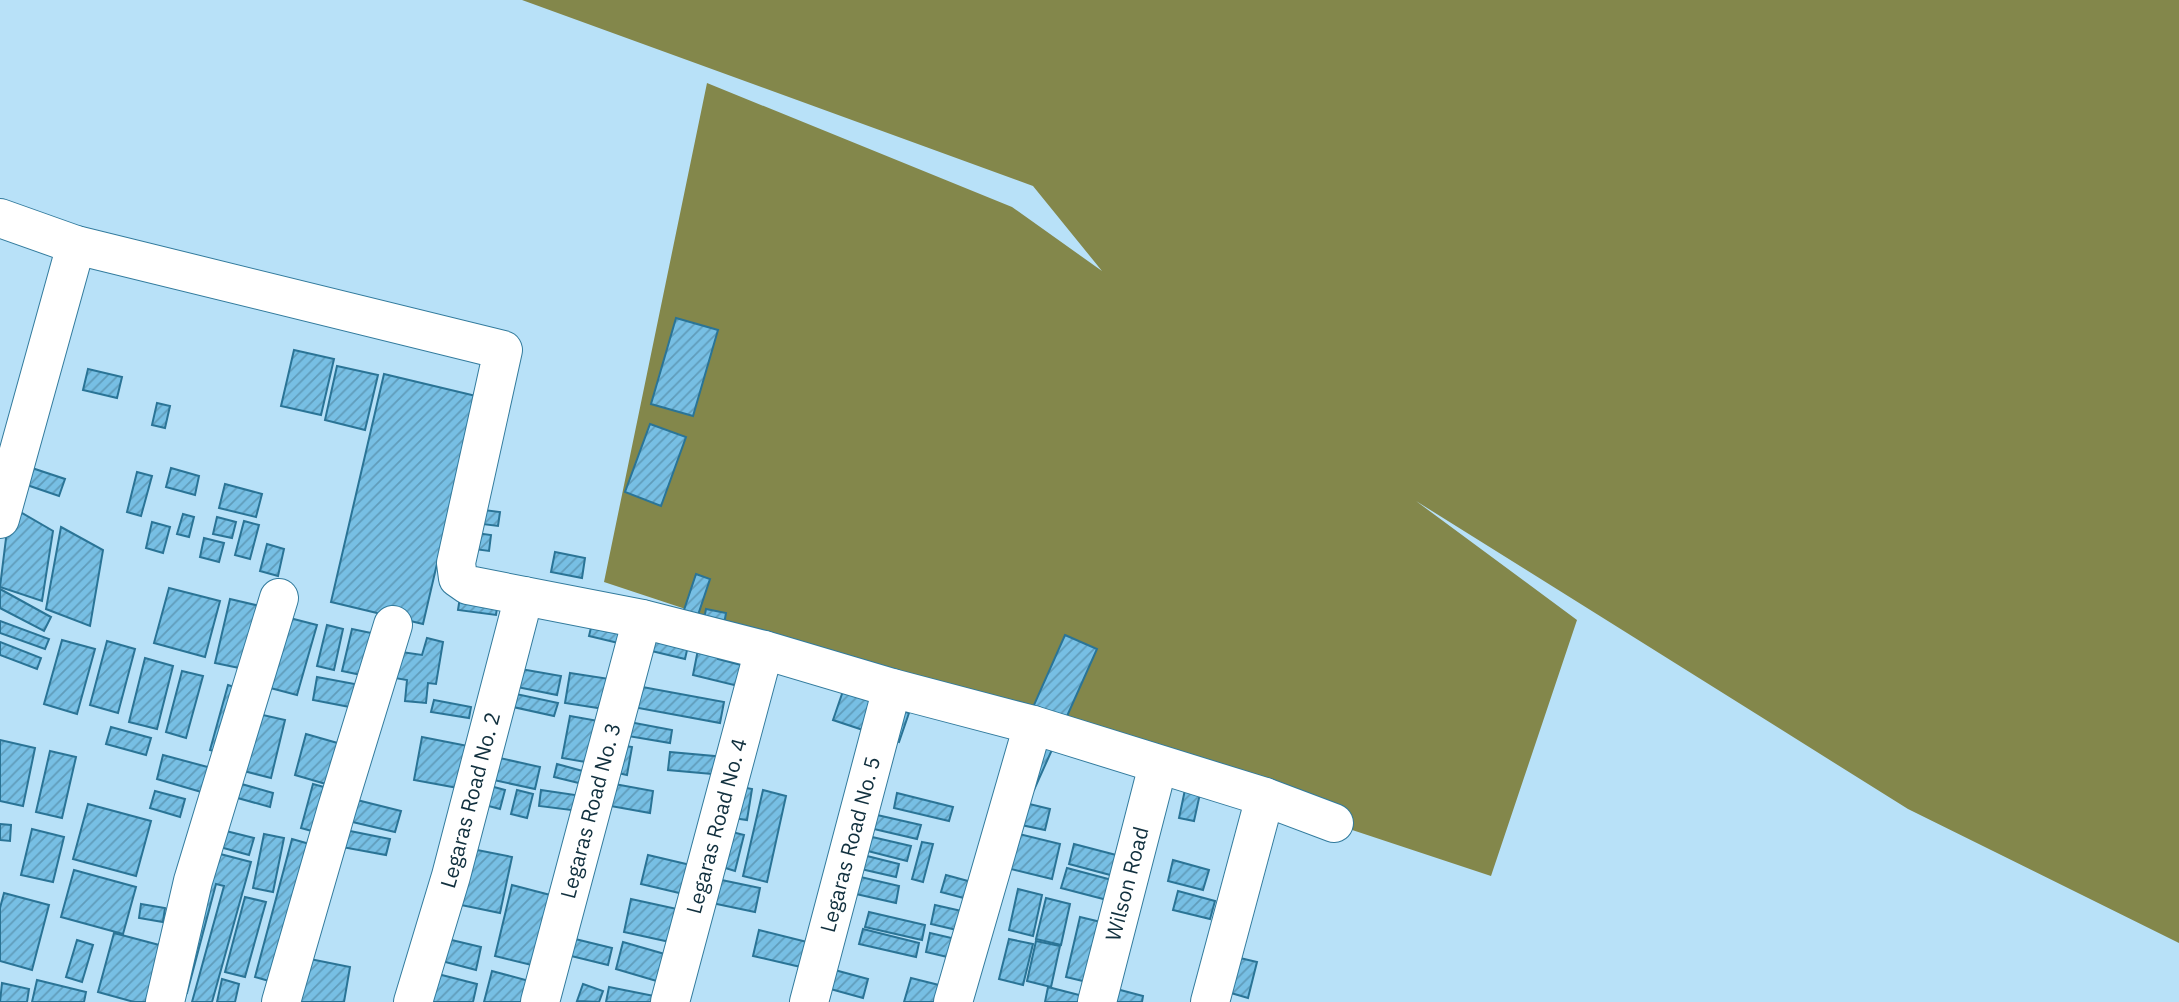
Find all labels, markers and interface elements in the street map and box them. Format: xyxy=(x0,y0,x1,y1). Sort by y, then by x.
street label: Legaras Road No. 2 xyxy=(433,709,506,891)
street label: Legaras Road No. 3 xyxy=(553,719,627,901)
street label: Legaras Road No. 4 xyxy=(679,735,753,917)
street label: Legaras Road No. 5 xyxy=(813,753,886,935)
street label: Wilson Road xyxy=(1098,824,1155,944)

